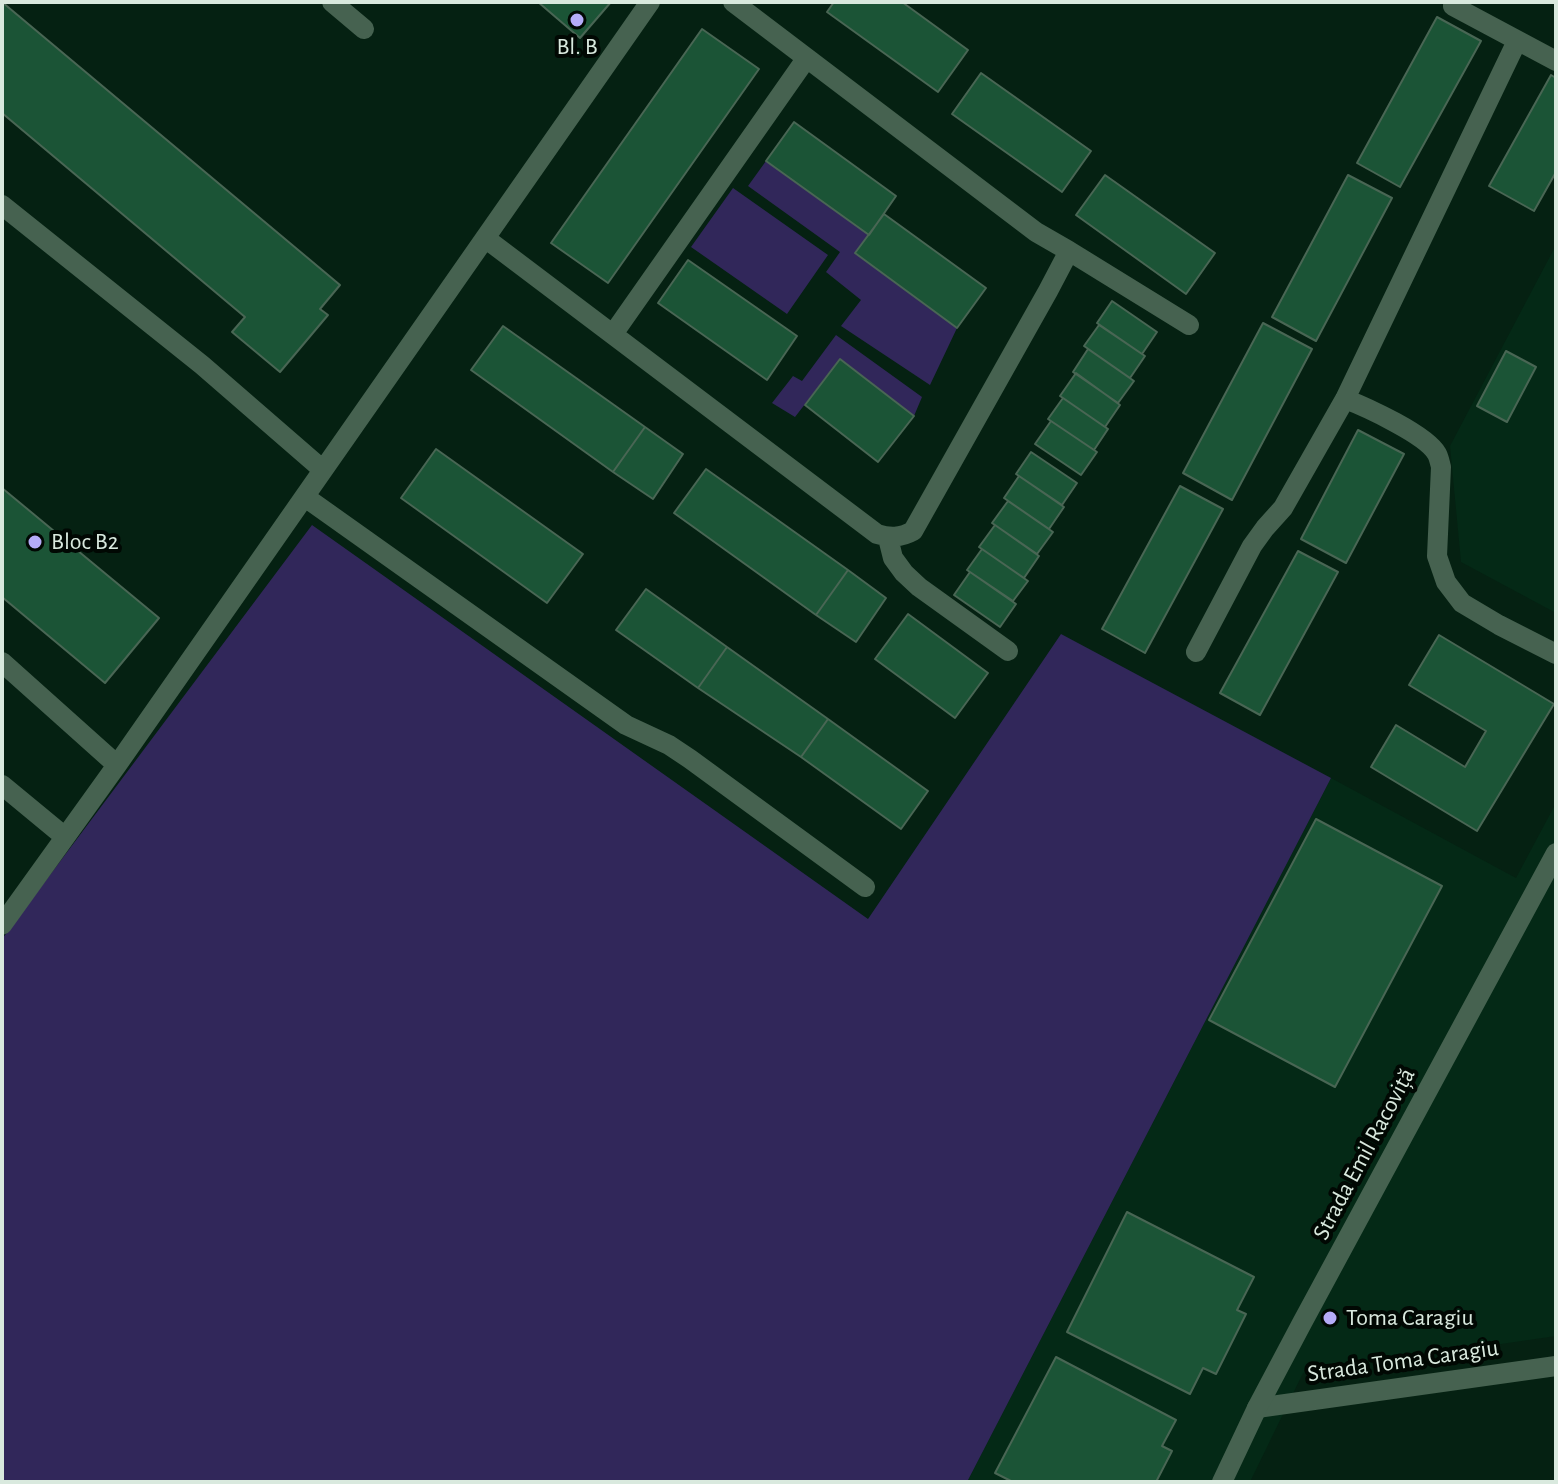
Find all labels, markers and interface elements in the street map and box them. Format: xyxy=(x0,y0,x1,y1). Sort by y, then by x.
marker: Bl. B xyxy=(568,11,586,29)
place label: Bl. B xyxy=(556,33,598,61)
place label: Bloc B2 xyxy=(51,528,119,556)
marker: Bloc B2 xyxy=(26,533,44,551)
street label: Strada Emil Racoviță xyxy=(1307,1063,1421,1245)
place label: Toma Caragiu xyxy=(1346,1304,1474,1332)
marker: Toma Caragiu xyxy=(1321,1309,1339,1327)
street label: Strada Toma Caragiu xyxy=(1306,1333,1500,1389)

